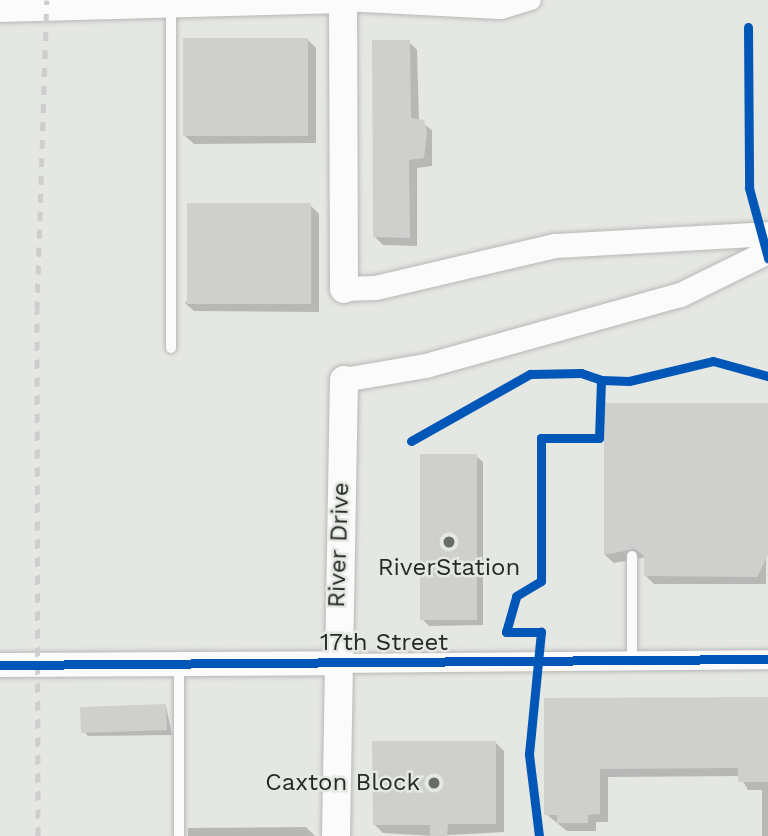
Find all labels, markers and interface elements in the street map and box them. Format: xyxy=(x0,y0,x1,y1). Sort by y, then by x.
street label: River Drive xyxy=(322,481,356,609)
marker: RiverStation xyxy=(441,534,457,550)
place label: RiverStation xyxy=(378,554,520,582)
street label: 17th Street xyxy=(320,629,448,657)
place label: Caxton Block xyxy=(265,769,420,797)
marker: Caxton Block xyxy=(426,775,442,791)

